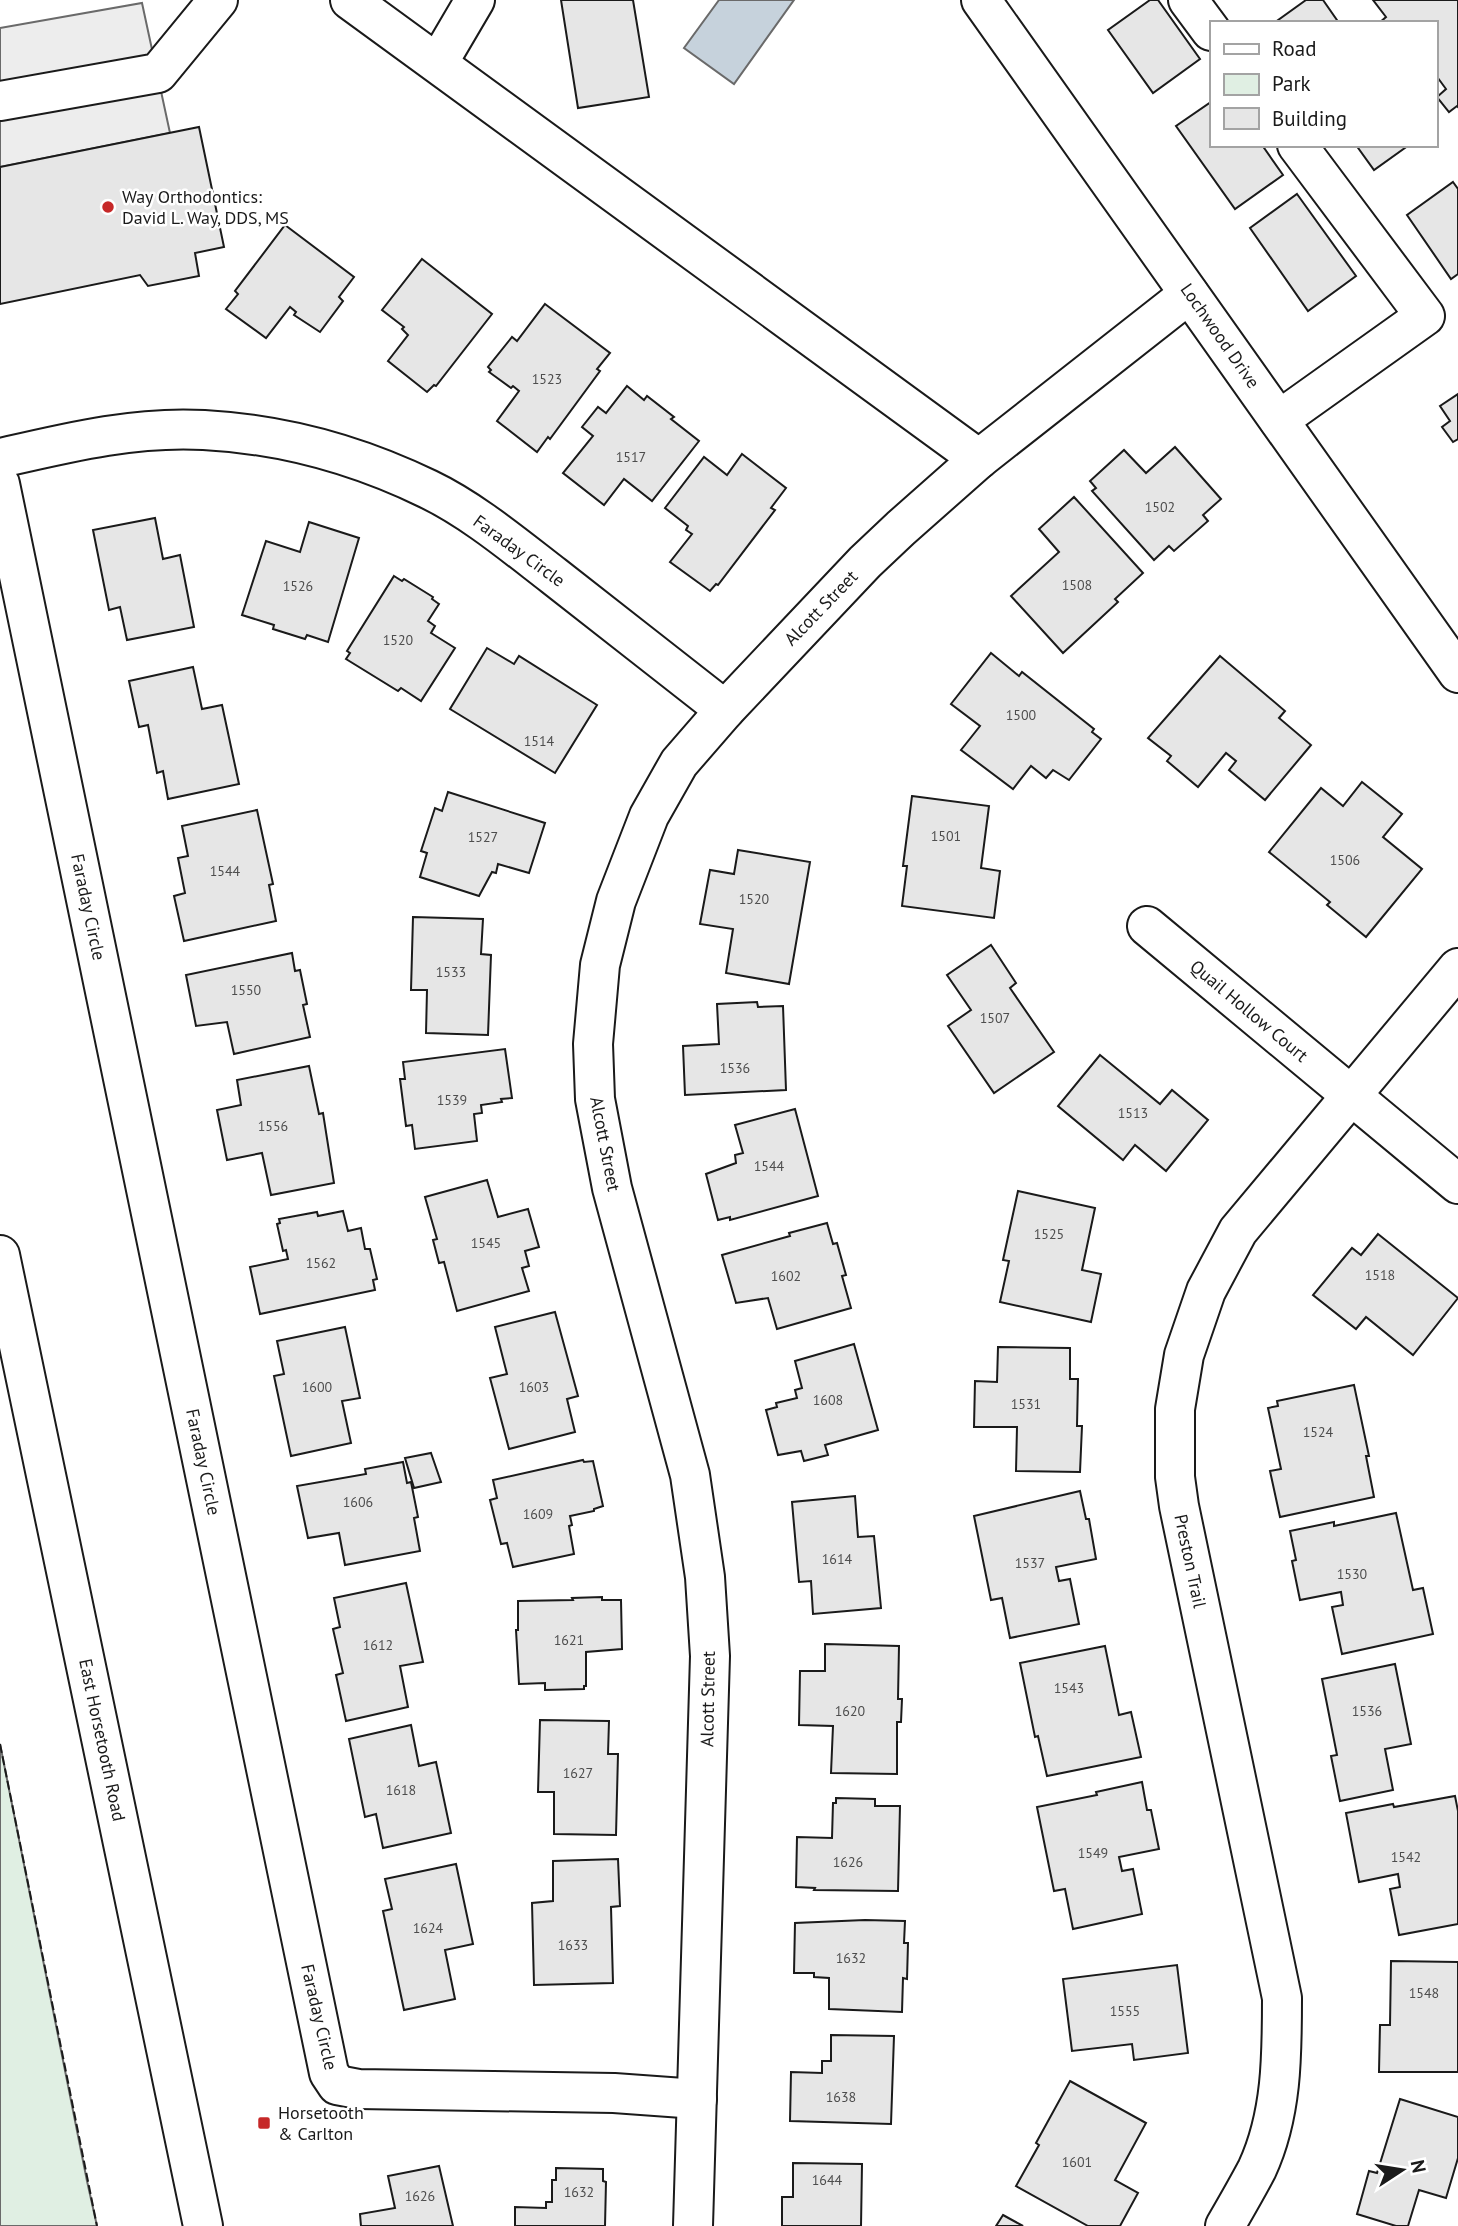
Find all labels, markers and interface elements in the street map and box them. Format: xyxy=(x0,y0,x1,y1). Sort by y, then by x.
legend xyxy=(1210,21,1437,147)
text: Road xyxy=(1272,35,1316,62)
text: Park xyxy=(1272,70,1311,97)
text: Building xyxy=(1272,105,1347,132)
place label: Way Orthodontics: David L. Way, DDS, MS xyxy=(122,185,289,229)
marker: Way Orthodontics: David L. Way, DDS, MS xyxy=(100,199,116,215)
street label: Lochwood Drive xyxy=(1176,279,1265,393)
house number: 1523 xyxy=(532,370,562,388)
house number: 1517 xyxy=(616,448,646,466)
house number: 1502 xyxy=(1145,498,1175,516)
street label: Faraday Circle xyxy=(469,509,570,592)
street label: Alcott Street xyxy=(779,565,862,650)
house number: 1508 xyxy=(1062,576,1092,594)
house number: 1526 xyxy=(283,577,313,595)
house number: 1520 xyxy=(383,631,414,649)
house number: 1500 xyxy=(1006,706,1037,724)
house number: 1514 xyxy=(524,732,555,750)
house number: 1501 xyxy=(931,827,961,845)
house number: 1527 xyxy=(468,828,498,846)
house number: 1506 xyxy=(1330,851,1360,869)
street label: Faraday Circle xyxy=(66,852,111,962)
house number: 1544 xyxy=(210,862,241,880)
house number: 1520 xyxy=(739,890,770,908)
street label: Quail Hollow Court xyxy=(1186,955,1313,1067)
house number: 1533 xyxy=(436,963,466,981)
house number: 1550 xyxy=(231,981,262,999)
house number: 1507 xyxy=(980,1009,1010,1027)
house number: 1536 xyxy=(720,1059,750,1077)
house number: 1539 xyxy=(437,1091,467,1109)
street label: Alcott Street xyxy=(585,1095,626,1193)
house number: 1513 xyxy=(1118,1104,1148,1122)
house number: 1556 xyxy=(258,1117,288,1135)
house number: 1544 xyxy=(754,1157,785,1175)
house number: 1525 xyxy=(1034,1225,1064,1243)
house number: 1545 xyxy=(471,1234,501,1252)
house number: 1562 xyxy=(306,1254,336,1272)
house number: 1518 xyxy=(1365,1266,1395,1284)
house number: 1602 xyxy=(771,1267,801,1285)
house number: 1600 xyxy=(302,1378,333,1396)
house number: 1603 xyxy=(519,1378,549,1396)
house number: 1608 xyxy=(813,1391,843,1409)
house number: 1531 xyxy=(1011,1395,1041,1413)
street label: Faraday Circle xyxy=(181,1407,226,1517)
house number: 1524 xyxy=(1303,1423,1334,1441)
house number: 1606 xyxy=(343,1493,373,1511)
house number: 1609 xyxy=(523,1505,553,1523)
street label: Preston Trail xyxy=(1169,1512,1212,1611)
house number: 1614 xyxy=(822,1550,853,1568)
house number: 1537 xyxy=(1015,1554,1045,1572)
house number: 1530 xyxy=(1337,1565,1368,1583)
house number: 1621 xyxy=(554,1631,584,1649)
house number: 1612 xyxy=(363,1636,393,1654)
street label: Alcott Street xyxy=(695,1651,720,1747)
street label: East Horsetooth Road xyxy=(74,1656,131,1823)
house number: 1543 xyxy=(1054,1679,1084,1697)
house number: 1620 xyxy=(835,1702,866,1720)
house number: 1536 xyxy=(1352,1702,1382,1720)
house number: 1627 xyxy=(563,1764,593,1782)
house number: 1618 xyxy=(386,1781,416,1799)
house number: 1549 xyxy=(1078,1844,1108,1862)
house number: 1542 xyxy=(1391,1848,1421,1866)
house number: 1626 xyxy=(833,1853,863,1871)
house number: 1624 xyxy=(413,1919,444,1937)
house number: 1633 xyxy=(558,1936,588,1954)
house number: 1632 xyxy=(836,1949,866,1967)
street label: Faraday Circle xyxy=(296,1962,343,2072)
house number: 1548 xyxy=(1409,1984,1439,2002)
house number: 1555 xyxy=(1110,2002,1140,2020)
house number: 1638 xyxy=(826,2088,856,2106)
place label: Horsetooth & Carlton xyxy=(278,2101,364,2145)
marker: Horsetooth & Carlton xyxy=(256,2115,272,2131)
north arrow xyxy=(1367,2135,1437,2205)
house number: 1601 xyxy=(1062,2153,1092,2171)
text: N xyxy=(1406,2158,1432,2175)
house number: 1644 xyxy=(812,2171,843,2189)
house number: 1632 xyxy=(564,2183,594,2201)
house number: 1626 xyxy=(405,2187,435,2205)

